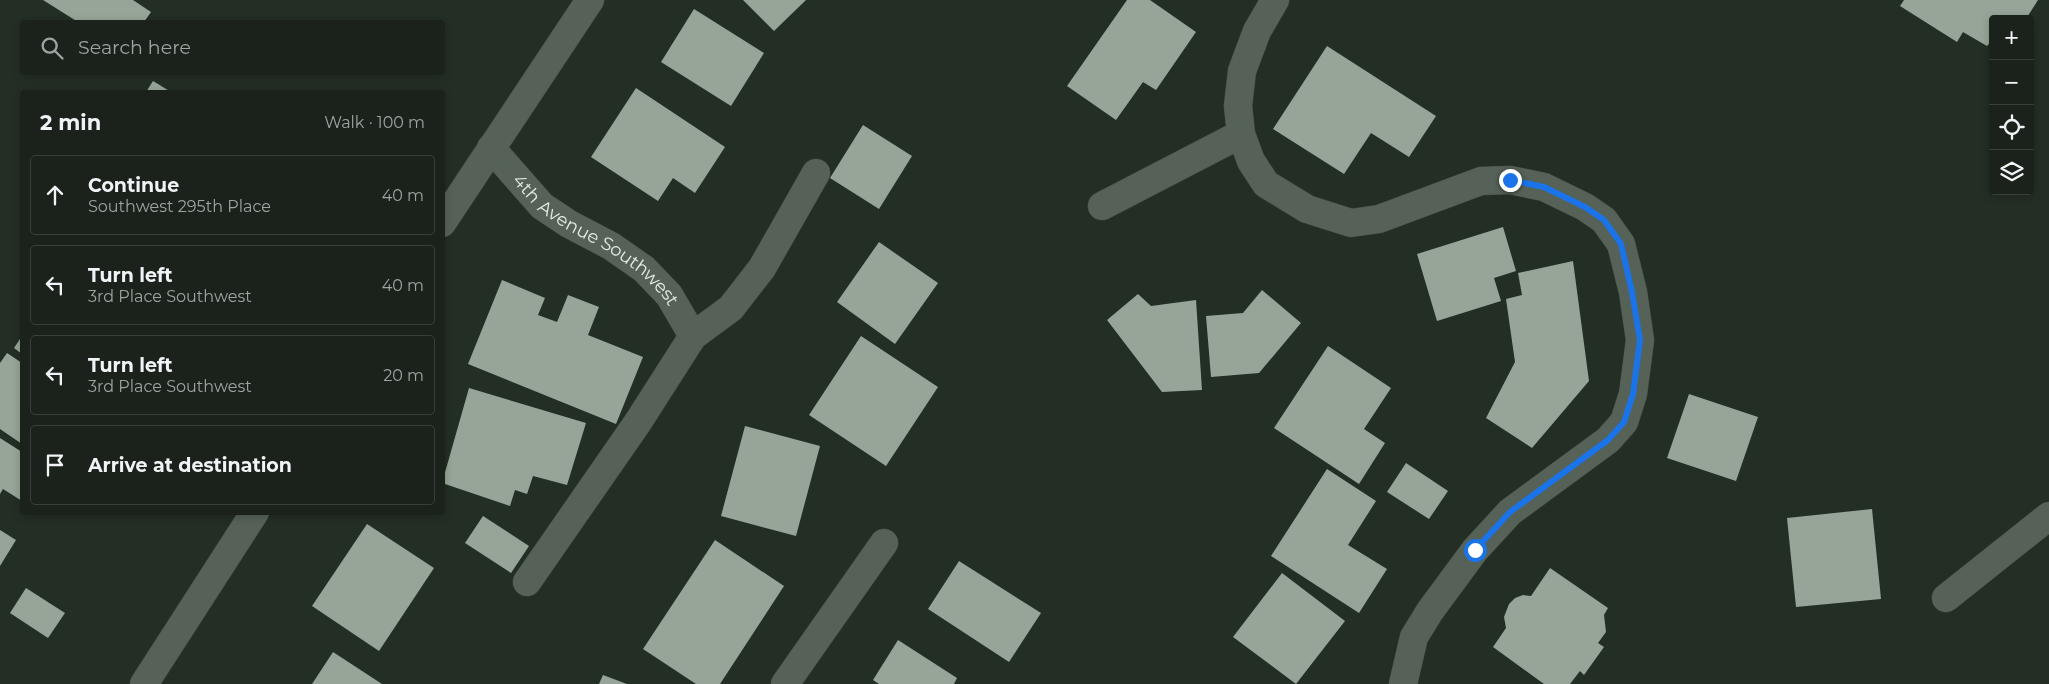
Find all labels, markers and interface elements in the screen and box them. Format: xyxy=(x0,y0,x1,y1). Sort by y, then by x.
map controls xyxy=(1989,15,2034,195)
button: + xyxy=(1989,15,2034,60)
search box xyxy=(20,20,445,75)
icon: search xyxy=(38,34,66,62)
text: Search here xyxy=(78,36,191,59)
button: − xyxy=(1989,60,2034,105)
button: locate xyxy=(1989,105,2034,150)
text: 2 min xyxy=(40,110,101,135)
text: Walk · 100 m xyxy=(324,113,425,132)
button: layers xyxy=(1989,150,2034,195)
route end xyxy=(1499,169,1522,192)
street label: 4th Avenue Southwest xyxy=(508,170,684,309)
text: Continue xyxy=(88,174,179,197)
icon: ahead xyxy=(41,181,69,209)
text: 40 m xyxy=(382,186,424,205)
text: Southwest 295th Place xyxy=(88,197,271,216)
text: Turn left xyxy=(88,264,173,287)
icon: left xyxy=(41,271,69,299)
text: 40 m xyxy=(382,276,424,295)
text: 3rd Place Southwest xyxy=(88,287,252,306)
text: Turn left xyxy=(88,354,173,377)
icon: left xyxy=(41,361,69,389)
text: 20 m xyxy=(383,366,424,385)
text: 3rd Place Southwest xyxy=(88,377,252,396)
icon: arrive xyxy=(41,451,69,479)
text: Arrive at destination xyxy=(88,454,292,477)
route start xyxy=(1464,539,1487,562)

